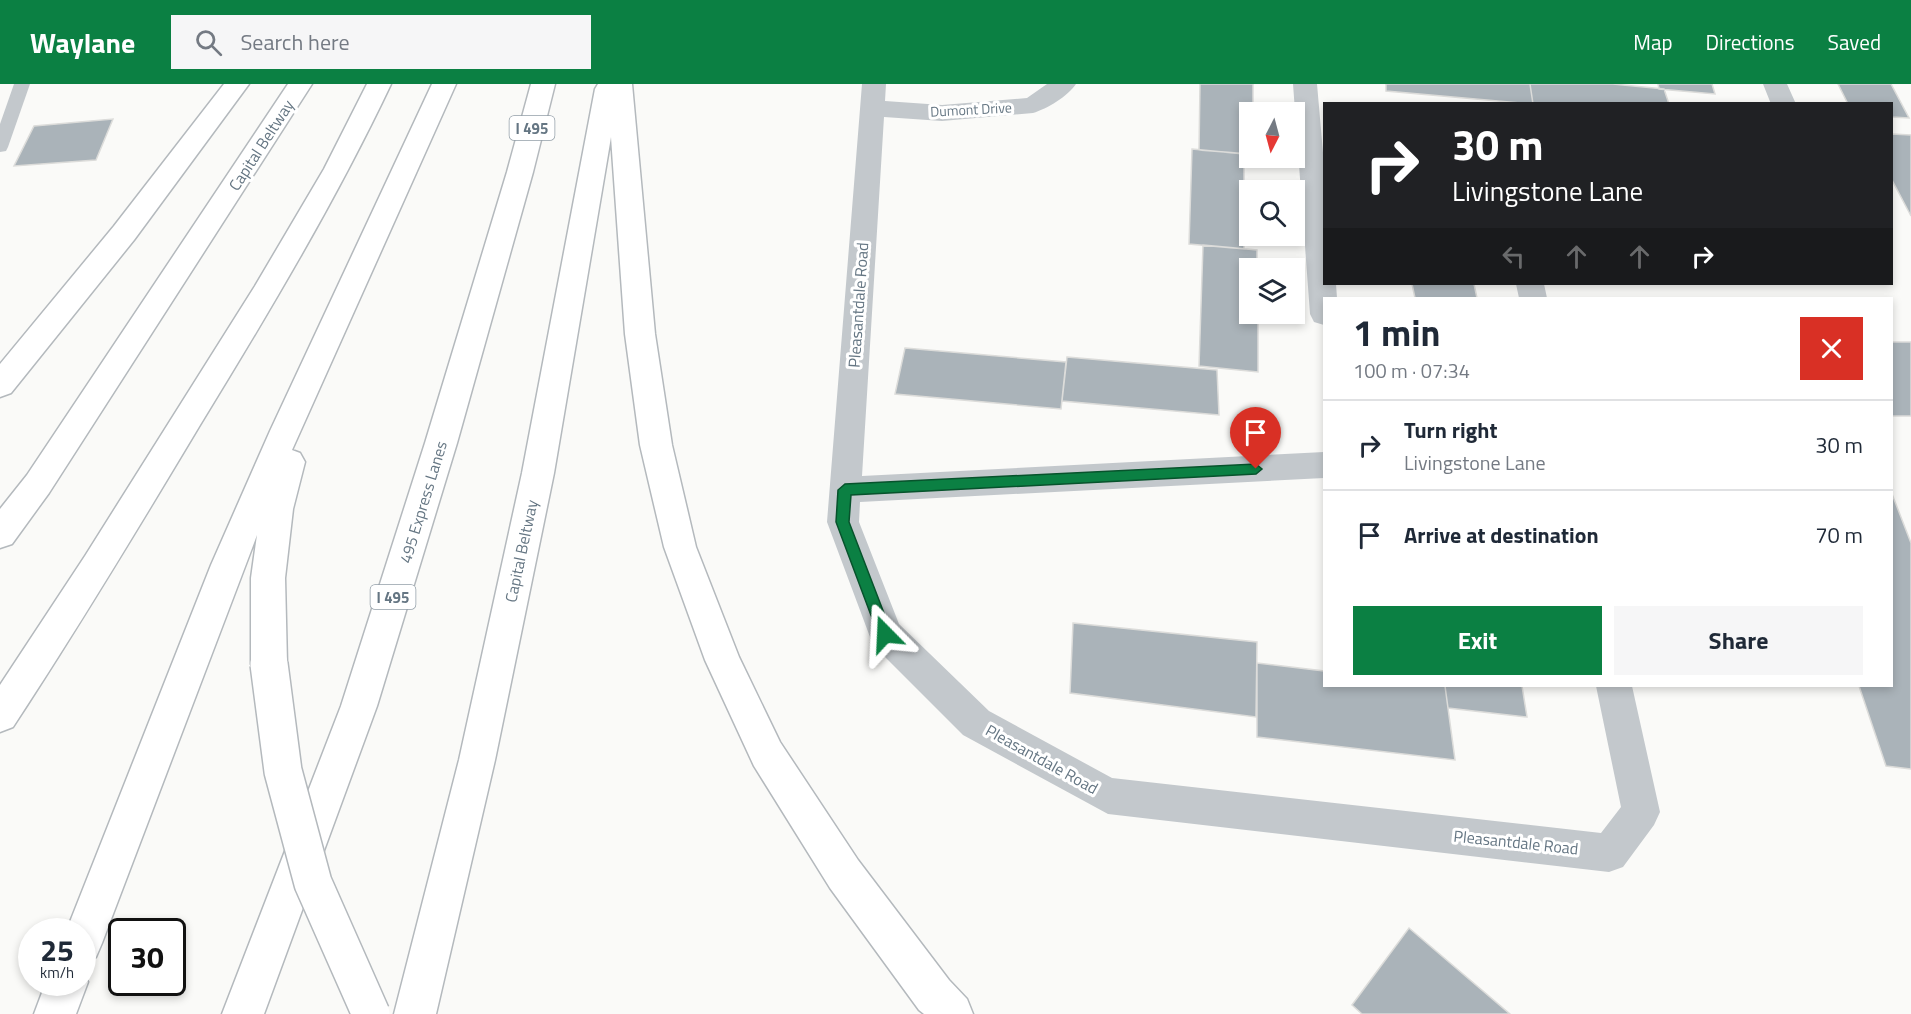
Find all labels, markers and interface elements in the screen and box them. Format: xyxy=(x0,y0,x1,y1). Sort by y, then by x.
search box xyxy=(171,15,591,69)
text: Waylane xyxy=(30,21,135,64)
text: Search here xyxy=(240,25,350,59)
icon: search xyxy=(192,26,225,59)
text: Map xyxy=(1633,26,1673,58)
text: Directions xyxy=(1706,26,1795,58)
text: Saved xyxy=(1828,26,1881,58)
street label: Capital Beltway xyxy=(222,94,300,195)
street label: Dumont Drive xyxy=(930,96,1012,122)
north arrow xyxy=(1239,102,1305,168)
map controls xyxy=(1239,102,1305,324)
text: 30 m xyxy=(1452,112,1544,176)
road number: I 495 xyxy=(510,116,554,140)
icon: right xyxy=(1353,126,1431,204)
text: Livingstone Lane xyxy=(1452,170,1643,211)
button: search xyxy=(1239,180,1305,246)
icon: left xyxy=(1497,240,1530,273)
icon: ahead xyxy=(1560,240,1593,273)
icon: ahead xyxy=(1623,240,1656,273)
icon: right xyxy=(1686,240,1719,273)
street label: Pleasantdale Road xyxy=(842,242,874,368)
button: layers xyxy=(1239,258,1305,324)
text: 1 min xyxy=(1353,305,1440,360)
button: close xyxy=(1800,317,1863,380)
text: 100 m · 07:34 xyxy=(1353,355,1470,386)
pin xyxy=(1230,407,1281,469)
text: Turn right xyxy=(1404,413,1498,447)
icon: arrive xyxy=(1239,416,1272,449)
text: 30 m xyxy=(1815,428,1863,462)
icon: right xyxy=(1353,429,1386,462)
street label: 495 Express Lanes xyxy=(393,438,453,566)
text: Livingstone Lane xyxy=(1404,447,1546,478)
street label: Capital Beltway xyxy=(498,497,544,605)
text: Arrive at destination xyxy=(1404,518,1599,552)
text: 70 m xyxy=(1815,518,1863,552)
icon: arrive xyxy=(1353,519,1386,552)
road number: I 495 xyxy=(370,585,416,609)
position arrow xyxy=(853,602,917,666)
button: Exit xyxy=(1353,606,1602,675)
button: Share xyxy=(1614,606,1863,675)
street label: Pleasantdale Road xyxy=(981,718,1103,800)
street label: Pleasantdale Road xyxy=(1452,824,1580,860)
speed limit sign: 30 xyxy=(108,918,186,996)
text: 25 xyxy=(40,927,74,973)
text: km/h xyxy=(40,961,74,984)

